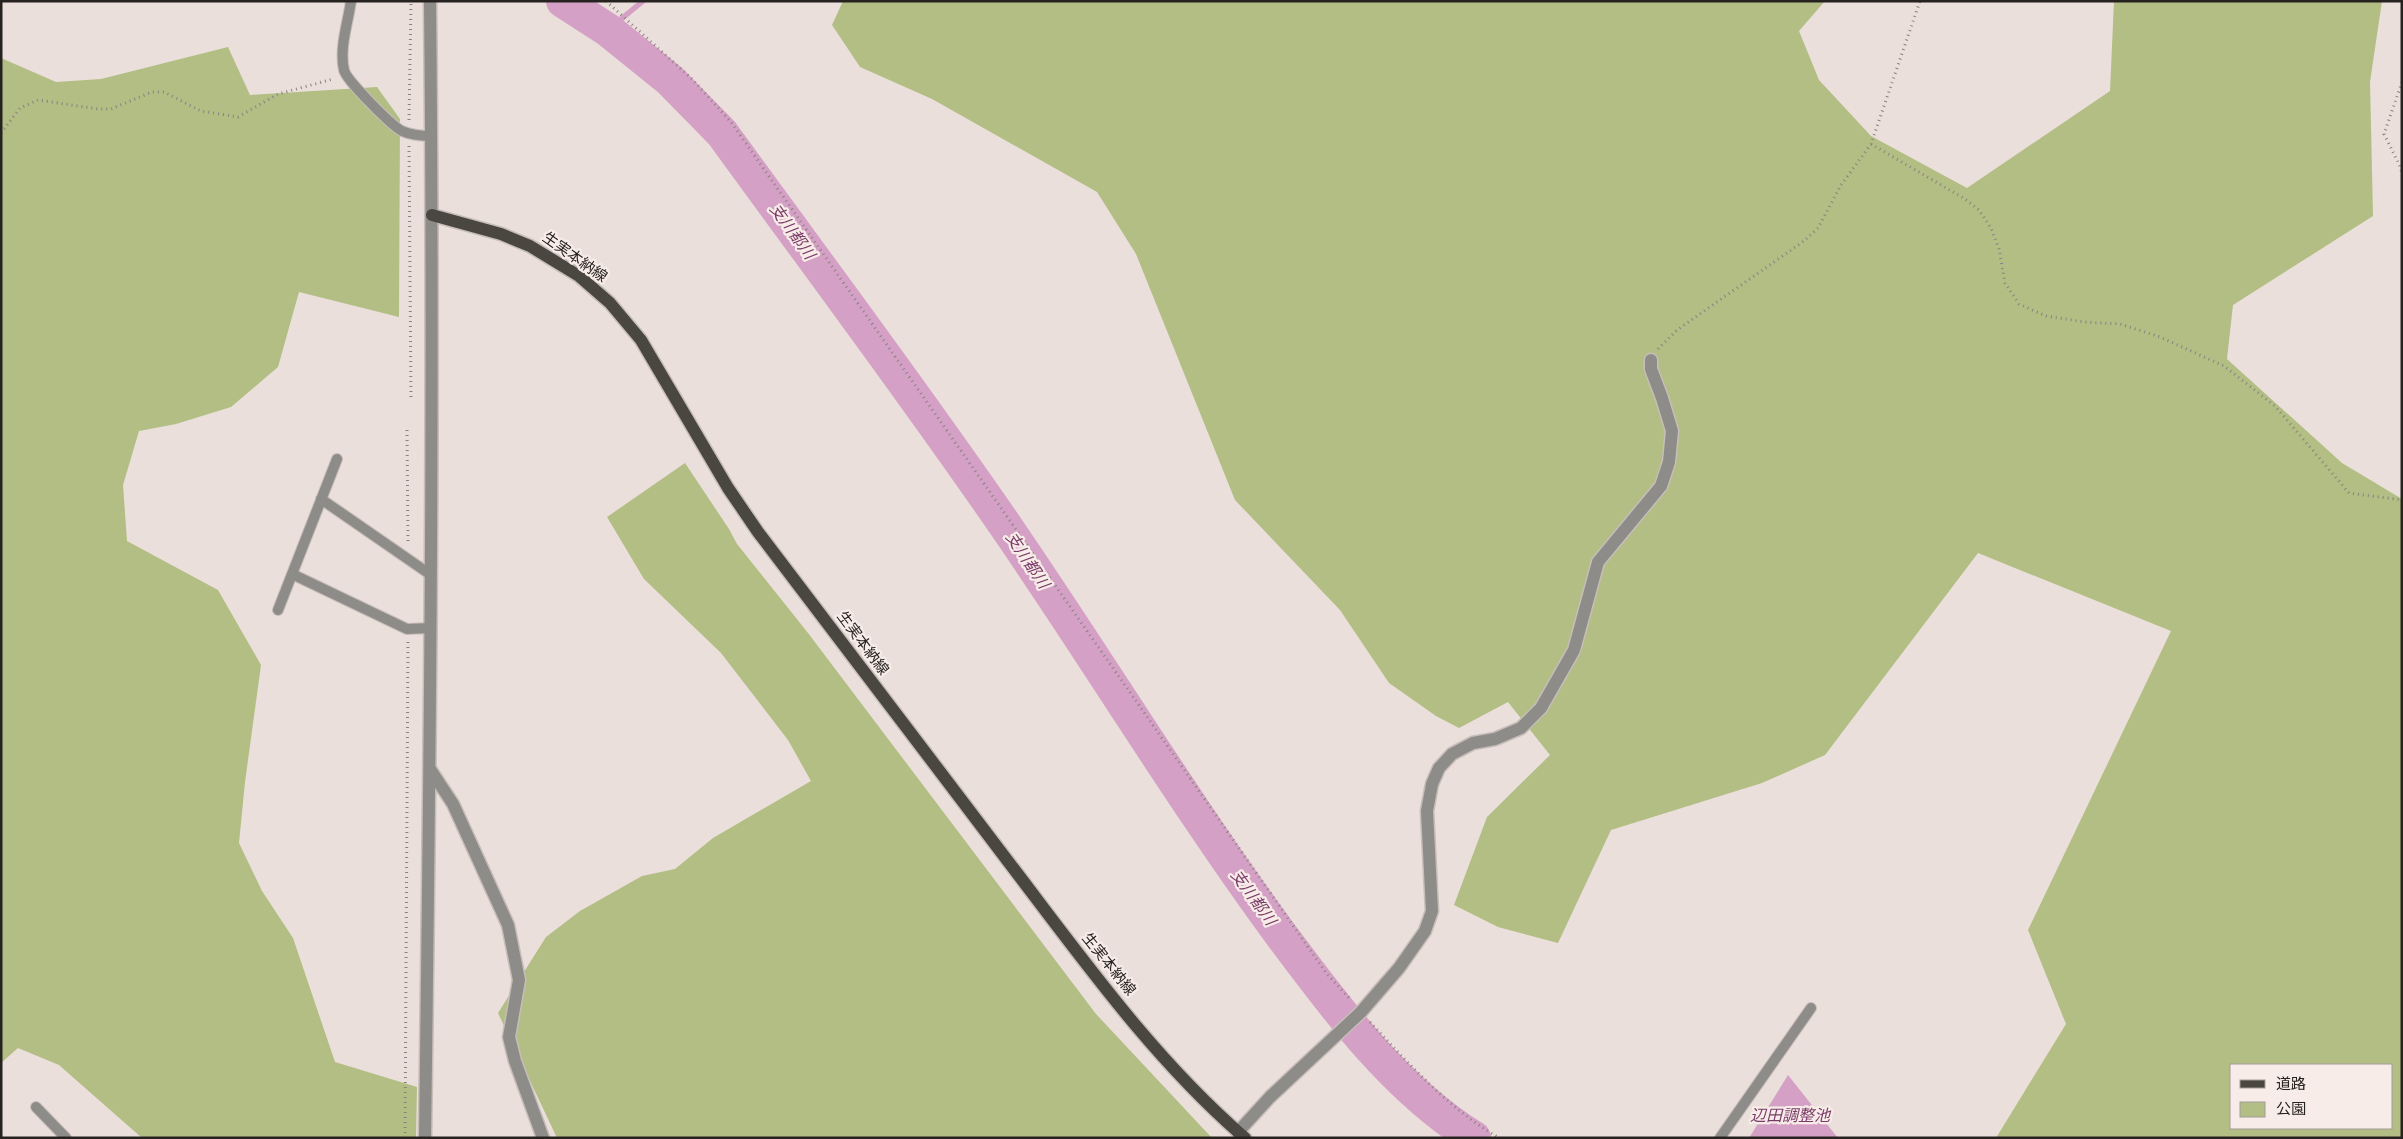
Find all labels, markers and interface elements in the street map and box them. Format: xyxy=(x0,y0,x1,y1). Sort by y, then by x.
water label: 支川都川 xyxy=(765,200,820,265)
street label: 生実本納線 xyxy=(539,228,611,286)
water label: 支川都川 xyxy=(1001,528,1054,594)
street label: 生実本納線 xyxy=(833,608,893,678)
water label: 支川都川 xyxy=(1226,866,1281,931)
street label: 生実本納線 xyxy=(1078,929,1140,999)
legend xyxy=(2230,1064,2393,1129)
text: 道路 xyxy=(2276,1075,2306,1093)
text: 公園 xyxy=(2276,1100,2306,1118)
water label: 辺田調整池 xyxy=(1750,1106,1832,1126)

